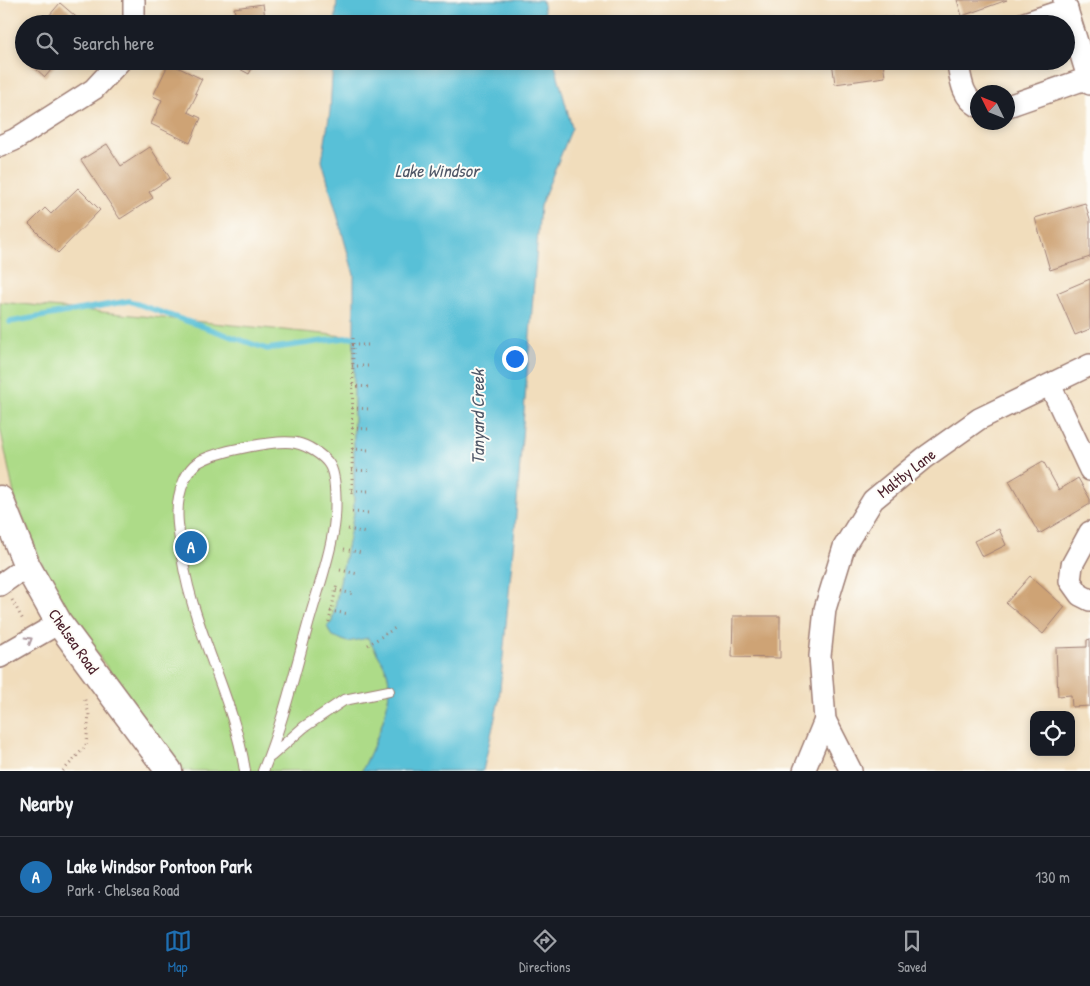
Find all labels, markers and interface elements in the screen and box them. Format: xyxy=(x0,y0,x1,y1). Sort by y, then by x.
search box xyxy=(15,15,1075,70)
icon: search xyxy=(33,29,61,57)
text: Search here xyxy=(73,30,154,56)
north arrow xyxy=(970,85,1015,130)
water label: Lake Windsor xyxy=(395,158,481,183)
your location xyxy=(502,346,528,372)
water label: Tanyard Creek xyxy=(465,368,490,464)
street label: Maltby Lane xyxy=(872,443,940,503)
pin: A xyxy=(175,528,207,566)
street label: Chelsea Road xyxy=(44,604,104,678)
one-way arrow xyxy=(24,636,33,646)
map controls xyxy=(1030,711,1075,756)
button: locate xyxy=(1030,711,1075,756)
text: Nearby xyxy=(20,789,73,818)
text: Lake Windsor Pontoon Park xyxy=(67,853,252,879)
text: A xyxy=(32,866,40,888)
text: 130 m xyxy=(1035,866,1070,888)
text: Park · Chelsea Road xyxy=(67,879,179,901)
tab: Map xyxy=(164,927,192,976)
tab: Directions xyxy=(519,927,570,976)
tab: Saved xyxy=(898,927,926,976)

